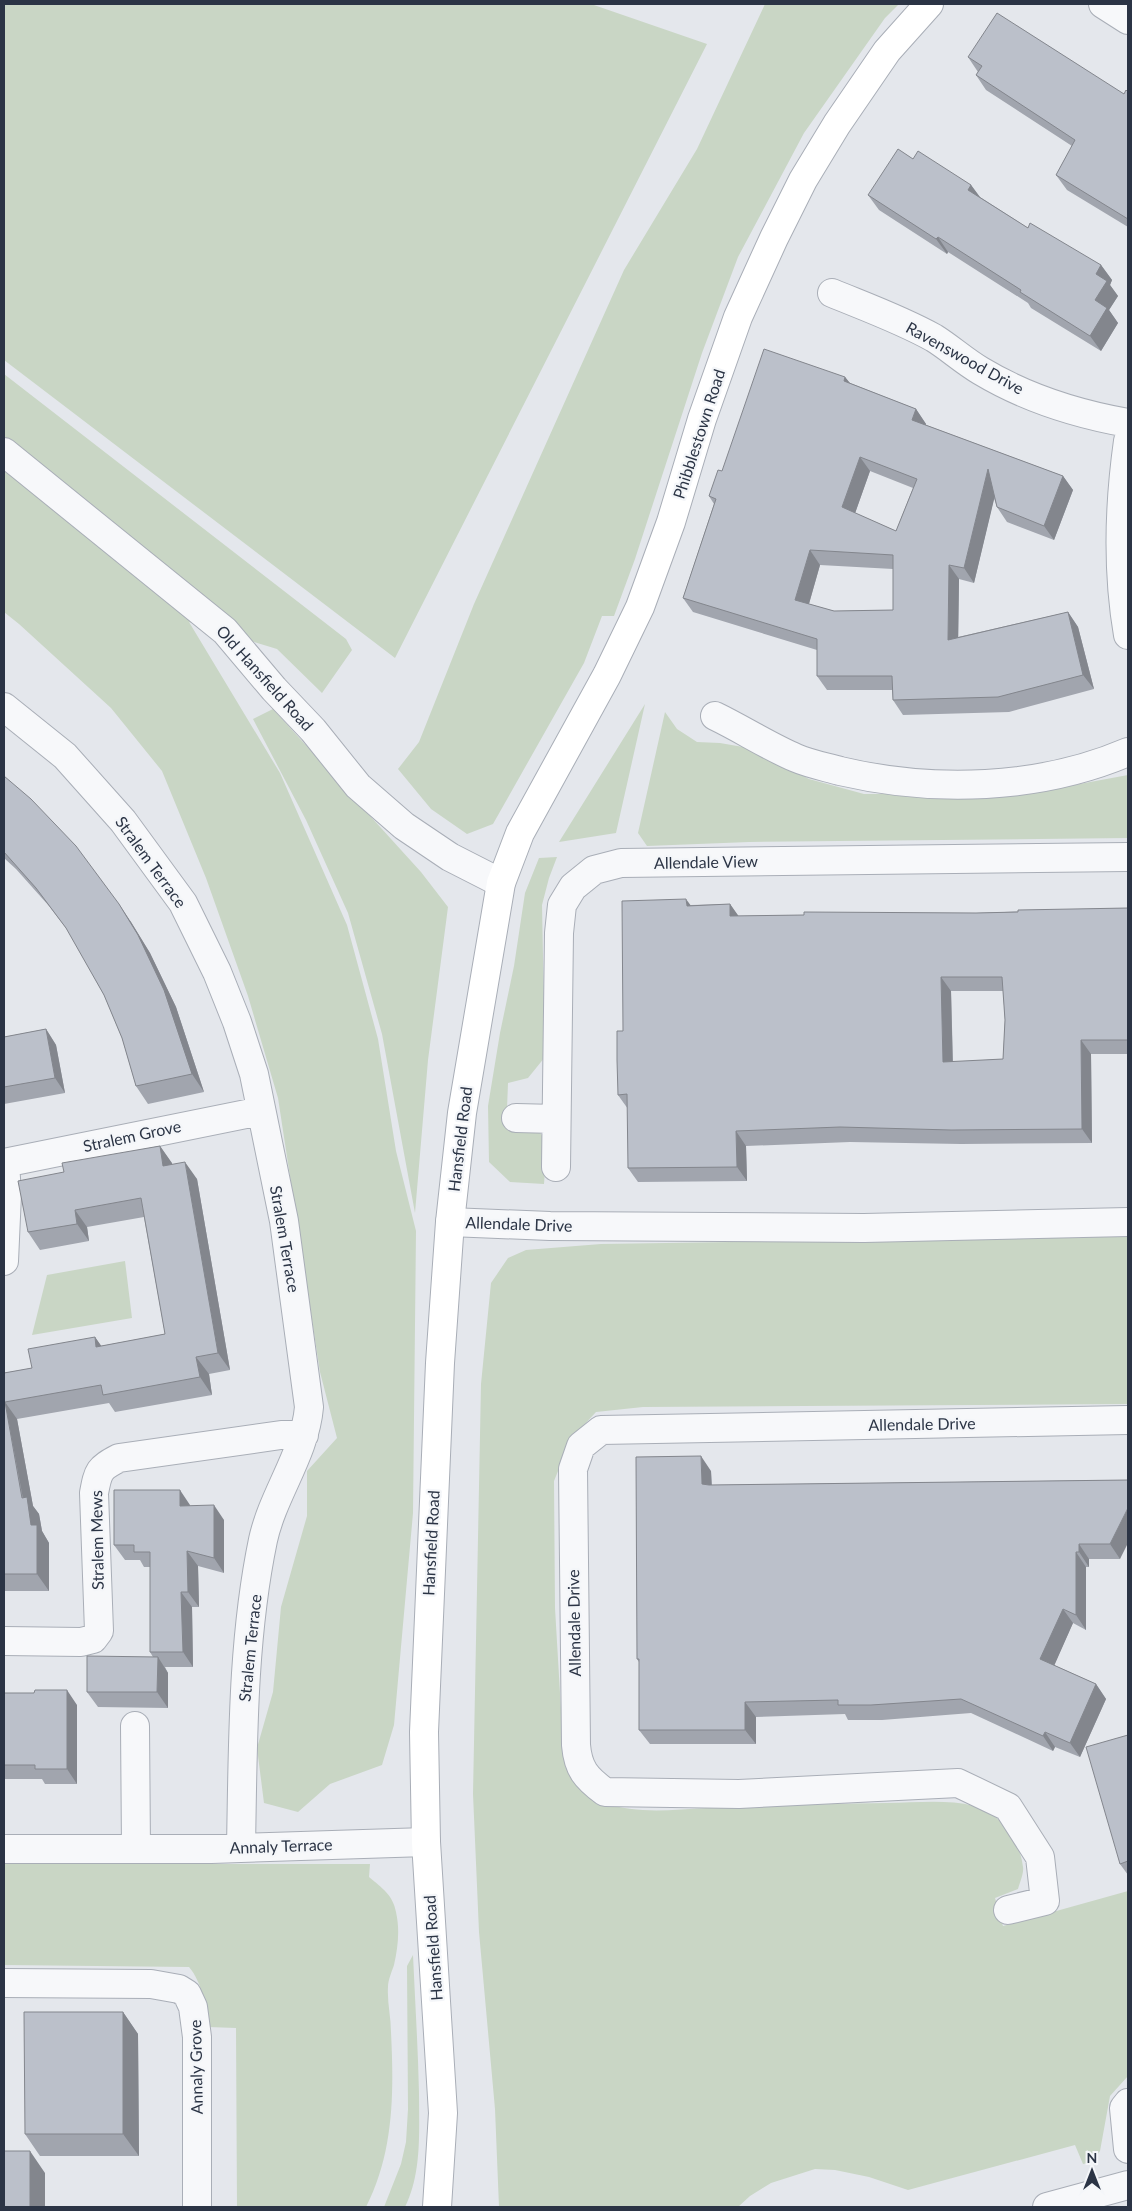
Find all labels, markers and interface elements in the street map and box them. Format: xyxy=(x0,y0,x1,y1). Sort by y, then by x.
street label: Ravenswood Drive xyxy=(903,317,1027,398)
street label: Phibblestown Road xyxy=(669,367,728,501)
street label: Old Hansfield Road xyxy=(213,621,318,734)
street label: Stralem Terrace xyxy=(112,812,191,911)
street label: Allendale View xyxy=(654,851,759,872)
street label: Hansfield Road xyxy=(444,1085,475,1193)
street label: Stralem Grove xyxy=(81,1116,183,1155)
street label: Stralem Terrace xyxy=(267,1184,304,1294)
street label: Allendale Drive xyxy=(465,1212,573,1235)
street label: Allendale Drive xyxy=(868,1413,976,1434)
street label: Stralem Mews xyxy=(86,1490,107,1590)
street label: Hansfield Road xyxy=(418,1490,443,1596)
street label: Allendale Drive xyxy=(563,1569,584,1677)
street label: Stralem Terrace xyxy=(234,1593,265,1703)
street label: Annaly Terrace xyxy=(229,1834,333,1857)
street label: Hansfield Road xyxy=(419,1895,446,2001)
street label: Annaly Grove xyxy=(185,2019,206,2115)
north arrow xyxy=(1067,2146,1117,2196)
text: N xyxy=(1087,2149,1097,2166)

